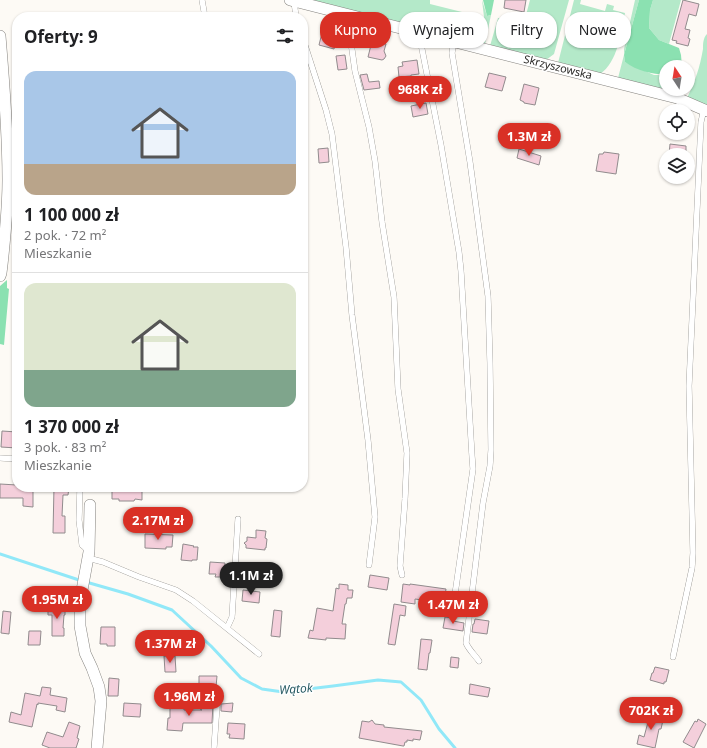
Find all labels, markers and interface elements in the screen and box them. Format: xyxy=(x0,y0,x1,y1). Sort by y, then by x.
chip: Kupno xyxy=(320,12,391,48)
chip: Wynajem xyxy=(399,12,488,48)
chip: Filtry xyxy=(496,12,557,48)
chip: Nowe xyxy=(565,12,631,48)
text: Oferty: 9 xyxy=(24,25,98,48)
icon: filters xyxy=(274,25,296,47)
street label: Skrzyszowska xyxy=(522,51,594,82)
north arrow xyxy=(659,60,695,96)
map controls xyxy=(659,60,695,184)
pin: 968K zł xyxy=(383,76,457,110)
text: 968K zł xyxy=(398,80,442,98)
icon: home xyxy=(124,97,196,169)
button: locate xyxy=(659,104,695,140)
pin: 1.3M zł xyxy=(492,123,566,157)
text: 1.3M zł xyxy=(507,127,551,145)
button: layers xyxy=(659,148,695,184)
text: 1 100 000 zł xyxy=(24,203,119,226)
text: 2 pok. · 72 m² xyxy=(24,226,106,244)
text: Mieszkanie xyxy=(24,244,92,262)
icon: home xyxy=(124,309,196,381)
text: 1 370 000 zł xyxy=(24,415,119,438)
text: 3 pok. · 83 m² xyxy=(24,438,106,456)
text: Mieszkanie xyxy=(24,456,92,474)
pin: 2.17M zł xyxy=(117,507,199,541)
text: 2.17M zł xyxy=(132,511,184,529)
pin: 1.1M zł xyxy=(214,562,288,596)
text: 1.1M zł xyxy=(229,566,273,584)
pin: 1.95M zł xyxy=(16,586,98,620)
text: 1.95M zł xyxy=(31,590,83,608)
pin: 1.47M zł xyxy=(412,591,494,625)
text: 1.47M zł xyxy=(427,595,479,613)
pin: 1.37M zł xyxy=(129,630,211,664)
text: 1.37M zł xyxy=(144,634,196,652)
water label: Wątok xyxy=(279,679,314,698)
pin: 1.96M zł xyxy=(148,683,230,717)
text: 1.96M zł xyxy=(163,687,215,705)
pin: 702K zł xyxy=(614,697,688,731)
text: 702K zł xyxy=(629,701,673,719)

